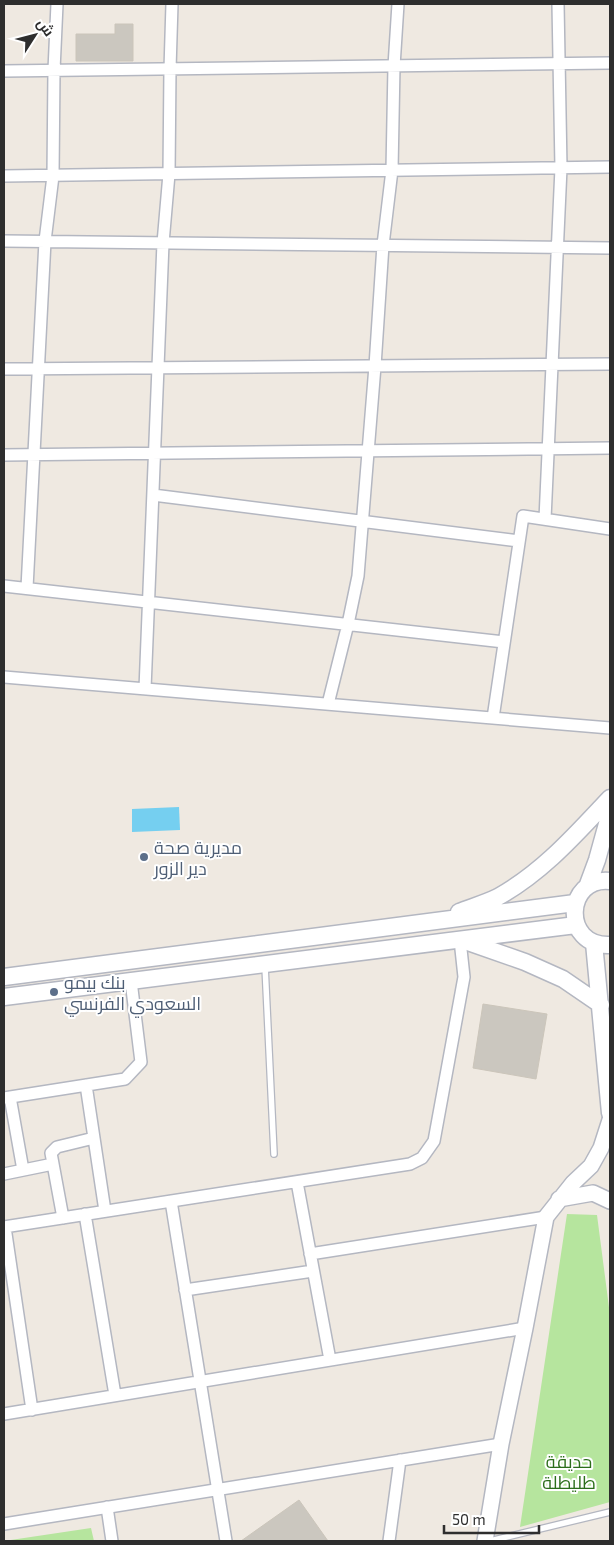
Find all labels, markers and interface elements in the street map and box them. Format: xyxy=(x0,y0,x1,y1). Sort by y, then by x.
north arrow xyxy=(10,10,60,60)
text: ش xyxy=(33,15,58,40)
place label: مديرية صحة دير الزور xyxy=(153,836,242,880)
marker: مديرية صحة دير الزور xyxy=(138,851,150,863)
place label: بنك بيمو السعودي الفرنسي xyxy=(64,971,201,1018)
marker: بنك بيمو السعودي الفرنسي xyxy=(48,986,60,998)
park label: حديقة طليطلة xyxy=(542,1450,596,1493)
scale bar xyxy=(444,1502,539,1534)
text: 50 m xyxy=(452,1510,486,1528)

